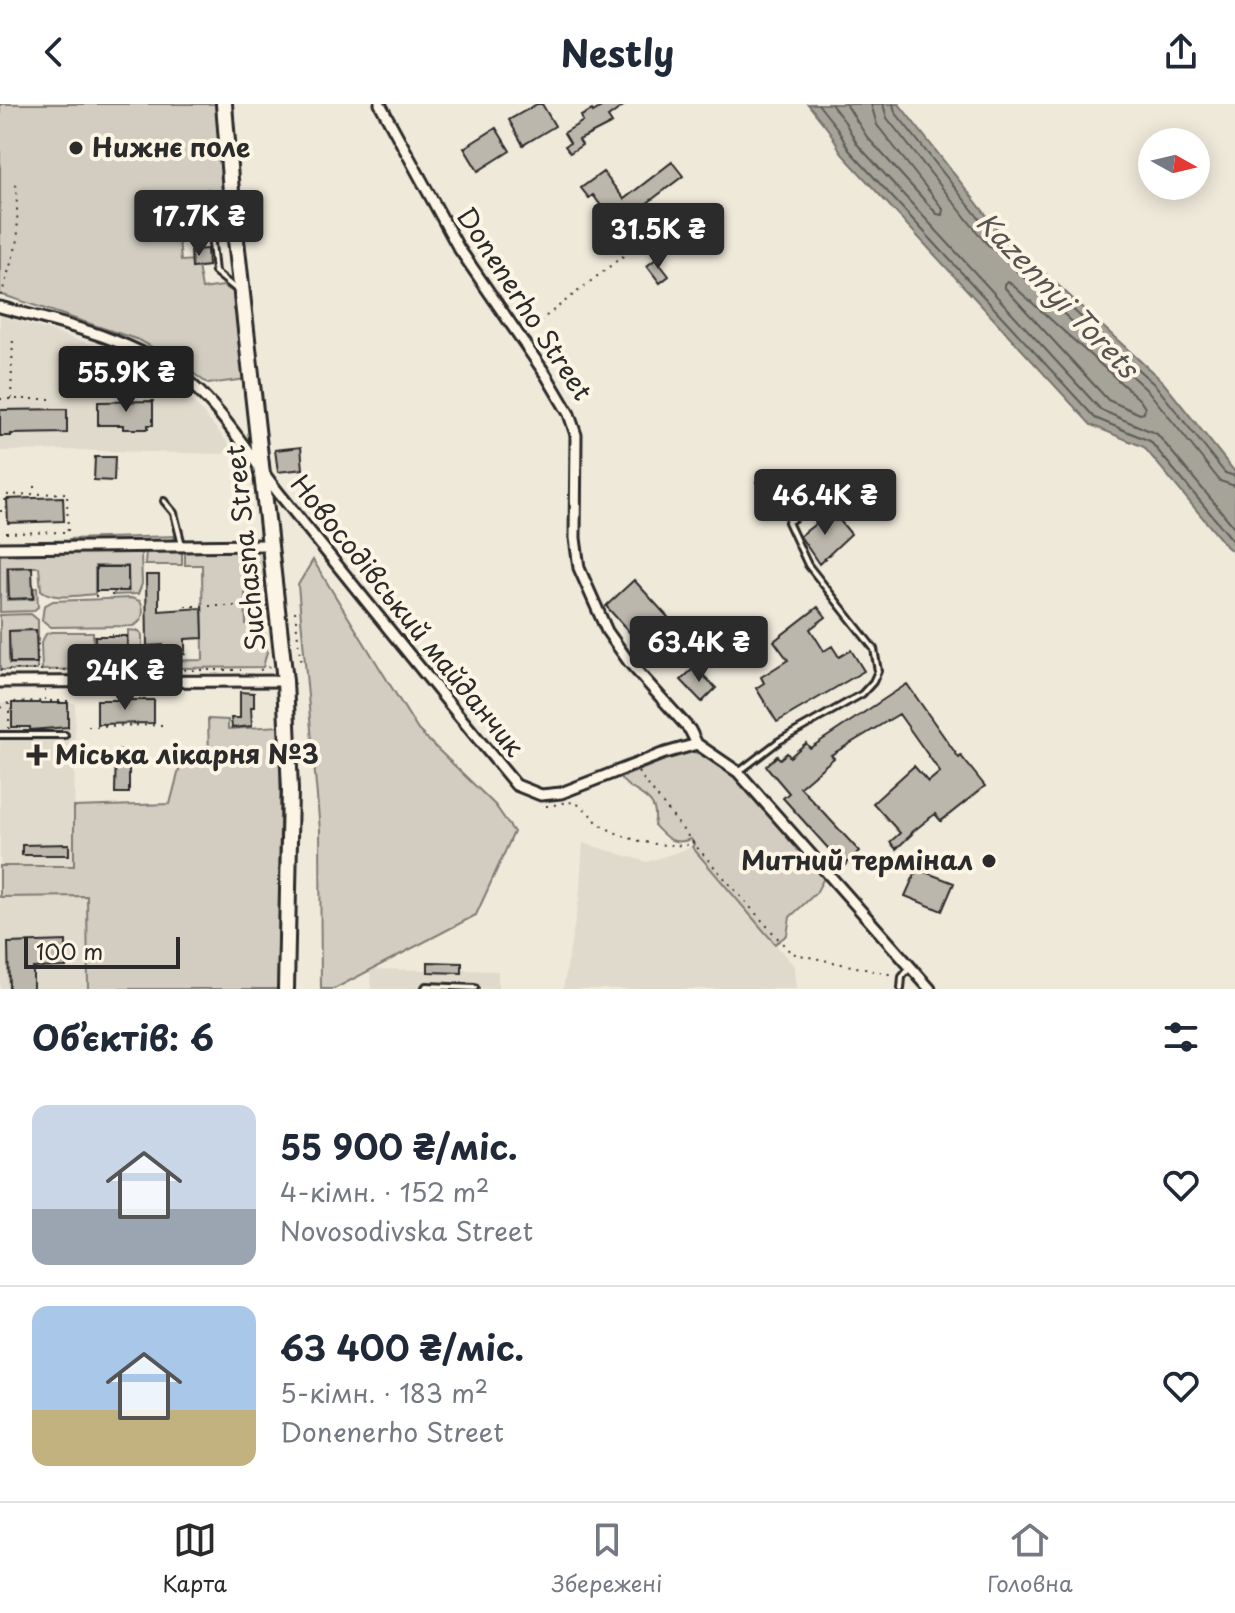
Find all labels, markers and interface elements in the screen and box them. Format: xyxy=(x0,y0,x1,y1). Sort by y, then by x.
text: Nestly xyxy=(561,25,674,79)
icon: back xyxy=(32,30,76,74)
icon: share xyxy=(1159,30,1203,74)
place label: Нижнє поле xyxy=(92,127,250,166)
north arrow xyxy=(1138,128,1210,200)
map controls xyxy=(1138,128,1210,200)
marker: Нижнє поле xyxy=(67,139,85,157)
pin: 17.7K ₴ xyxy=(125,190,273,258)
text: 17.7K ₴ xyxy=(152,196,246,235)
street label: Donenerho Street xyxy=(448,199,603,408)
water label: Kazennyi Torets xyxy=(967,201,1151,389)
pin: 31.5K ₴ xyxy=(584,203,732,271)
text: 31.5K ₴ xyxy=(610,209,706,248)
pin: 55.9K ₴ xyxy=(52,346,200,414)
text: 55.9K ₴ xyxy=(77,352,175,391)
street label: Suchasna Street xyxy=(214,443,275,653)
street label: Новосодівський майданчик xyxy=(282,466,535,765)
pin: 46.4K ₴ xyxy=(751,469,899,537)
text: 46.4K ₴ xyxy=(772,475,878,514)
pin: 63.4K ₴ xyxy=(625,616,773,684)
text: 63.4K ₴ xyxy=(648,622,750,661)
pin: 24K ₴ xyxy=(69,644,181,712)
text: 24K ₴ xyxy=(86,650,164,689)
place label: Міська лікарня №3 xyxy=(55,734,319,773)
marker: Міська лікарня №3 xyxy=(26,744,48,766)
place label: Митний термінал xyxy=(741,840,973,879)
marker: Митний термінал xyxy=(980,852,998,870)
scale bar xyxy=(24,933,180,969)
text: 100 m xyxy=(36,934,103,967)
text: Об’єктів: 6 xyxy=(32,1011,214,1063)
icon: filters xyxy=(1159,1015,1203,1059)
text: 55 900 ₴/міс. xyxy=(280,1120,518,1172)
icon: home xyxy=(96,1137,192,1233)
icon: heart xyxy=(1159,1163,1203,1207)
text: 4-кімн. · 152 m² xyxy=(280,1172,490,1211)
text: Novosodivska Street xyxy=(280,1211,533,1250)
text: 63 400 ₴/міс. xyxy=(280,1321,524,1373)
icon: home xyxy=(96,1338,192,1434)
icon: heart xyxy=(1159,1364,1203,1408)
text: 5-кімн. · 183 m² xyxy=(280,1373,488,1412)
text: Donenerho Street xyxy=(280,1412,504,1451)
tab: Карта xyxy=(162,1518,227,1599)
tab: Збережені xyxy=(552,1518,662,1599)
tab: Головна xyxy=(987,1518,1073,1599)

